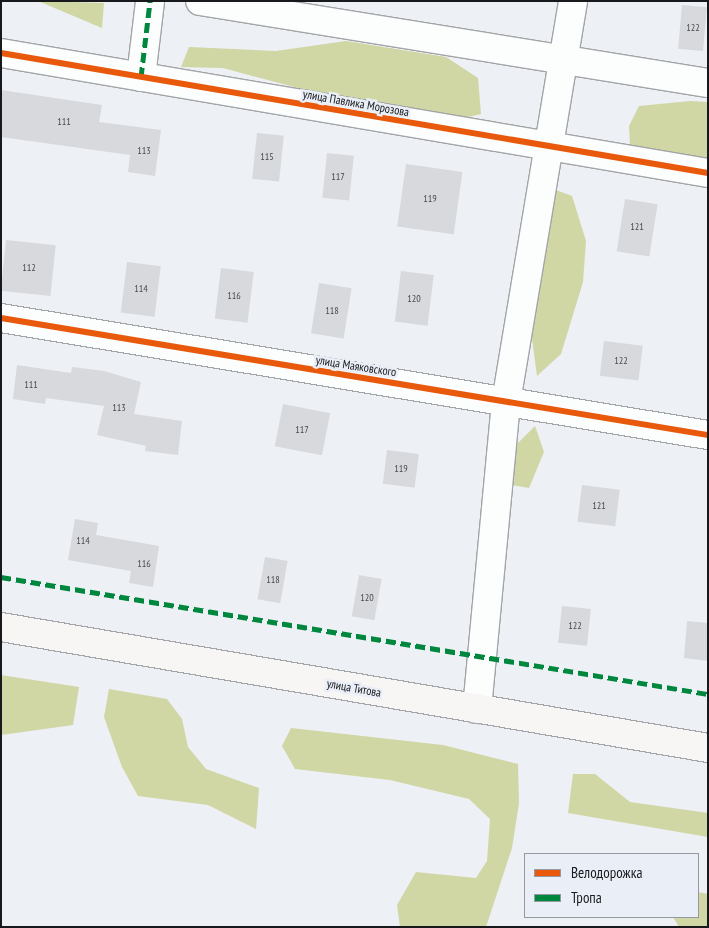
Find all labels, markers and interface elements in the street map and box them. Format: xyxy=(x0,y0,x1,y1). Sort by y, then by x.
house number: 122 xyxy=(686,22,700,34)
street label: улица Павлика Морозова xyxy=(302,87,410,119)
house number: 111 xyxy=(57,116,71,128)
house number: 113 xyxy=(137,145,151,157)
house number: 115 xyxy=(260,151,274,163)
house number: 117 xyxy=(331,171,345,183)
house number: 119 xyxy=(423,193,437,205)
house number: 121 xyxy=(630,221,644,233)
house number: 112 xyxy=(22,262,36,274)
house number: 114 xyxy=(134,283,148,295)
house number: 116 xyxy=(227,290,241,302)
house number: 120 xyxy=(407,293,421,305)
house number: 118 xyxy=(325,305,339,317)
street label: улица Маяковского xyxy=(315,353,397,379)
house number: 122 xyxy=(614,355,628,367)
house number: 111 xyxy=(24,379,38,391)
house number: 113 xyxy=(112,402,126,414)
house number: 117 xyxy=(295,424,309,436)
house number: 119 xyxy=(394,463,408,475)
house number: 121 xyxy=(592,500,606,512)
house number: 114 xyxy=(76,535,90,547)
house number: 116 xyxy=(137,558,151,570)
house number: 118 xyxy=(266,574,280,586)
house number: 120 xyxy=(360,592,374,604)
house number: 122 xyxy=(568,620,582,632)
street label: улица Титова xyxy=(326,676,382,700)
legend xyxy=(524,853,699,918)
text: Велодорожка xyxy=(571,863,642,882)
text: Тропа xyxy=(571,888,602,907)

